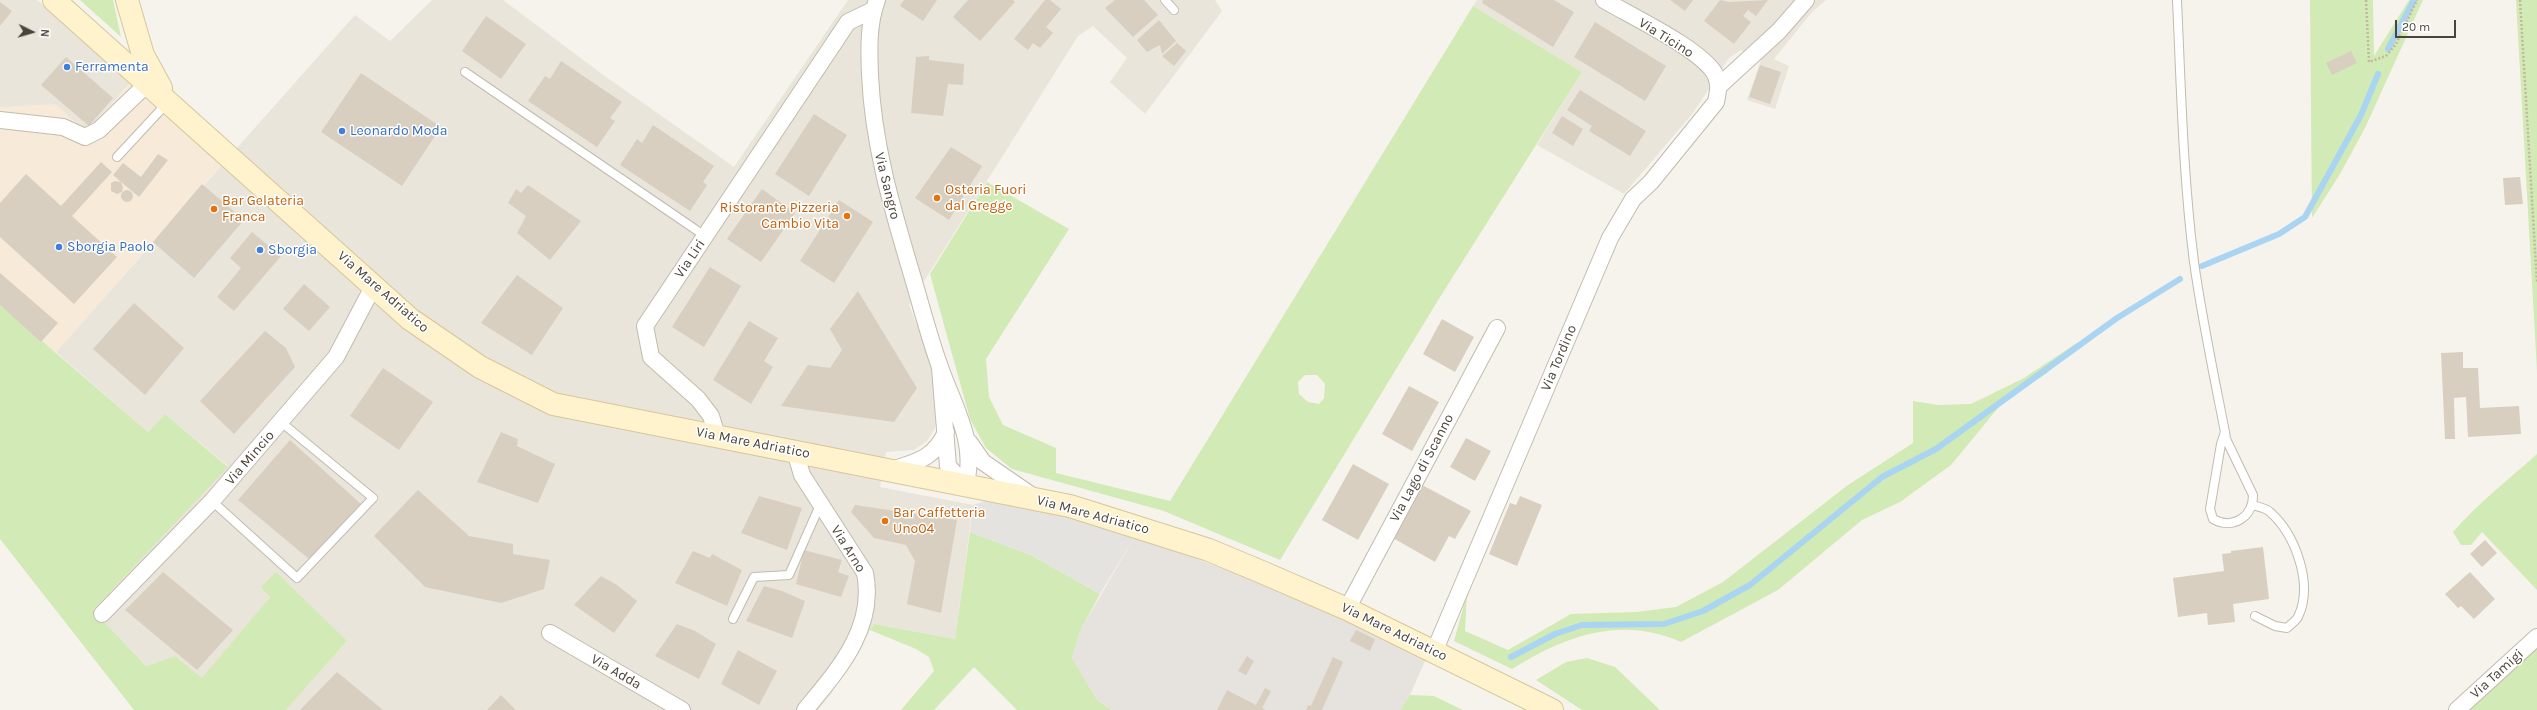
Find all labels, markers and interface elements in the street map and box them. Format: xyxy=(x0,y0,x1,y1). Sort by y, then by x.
north arrow xyxy=(12,12,52,52)
scale bar xyxy=(2397,12,2458,38)
street label: Via Ticino xyxy=(1635,15,1697,61)
text: 20 m xyxy=(2402,20,2430,34)
text: N xyxy=(38,29,51,38)
place label: Ferramenta xyxy=(75,59,149,75)
marker: Ferramenta xyxy=(62,62,72,72)
place label: Leonardo Moda xyxy=(350,123,447,139)
marker: Leonardo Moda xyxy=(337,126,347,136)
street label: Via Sangro xyxy=(871,151,903,221)
place label: Osteria Fuori dal Gregge xyxy=(945,182,1026,214)
place label: Bar Gelateria Franca xyxy=(222,193,304,226)
marker: Osteria Fuori dal Gregge xyxy=(932,193,942,203)
place label: Ristorante Pizzeria Cambio Vita xyxy=(720,200,839,232)
marker: Bar Gelateria Franca xyxy=(209,204,219,214)
marker: Ristorante Pizzeria Cambio Vita xyxy=(842,211,852,221)
street label: Via Liri xyxy=(671,236,709,282)
place label: Sborgia Paolo xyxy=(67,239,154,255)
marker: Sborgia Paolo xyxy=(54,242,64,252)
place label: Sborgia xyxy=(268,242,317,258)
marker: Sborgia xyxy=(255,245,265,255)
street label: Via Mare Adriatico xyxy=(334,248,432,336)
street label: Via Tordino xyxy=(1538,322,1580,394)
street label: Via Lago di Scanno xyxy=(1386,411,1458,525)
street label: Via Mare Adriatico xyxy=(695,424,811,462)
street label: Via Mincio xyxy=(222,427,278,489)
street label: Via Mare Adriatico xyxy=(1035,492,1151,538)
place label: Bar Caffetteria Uno04 xyxy=(893,505,986,538)
marker: Bar Caffetteria Uno04 xyxy=(880,516,890,526)
street label: Via Arno xyxy=(827,522,869,576)
street label: Via Mare Adriatico xyxy=(1338,599,1450,665)
street label: Via Tamigi xyxy=(2467,646,2527,702)
street label: Via Adda xyxy=(588,651,644,693)

